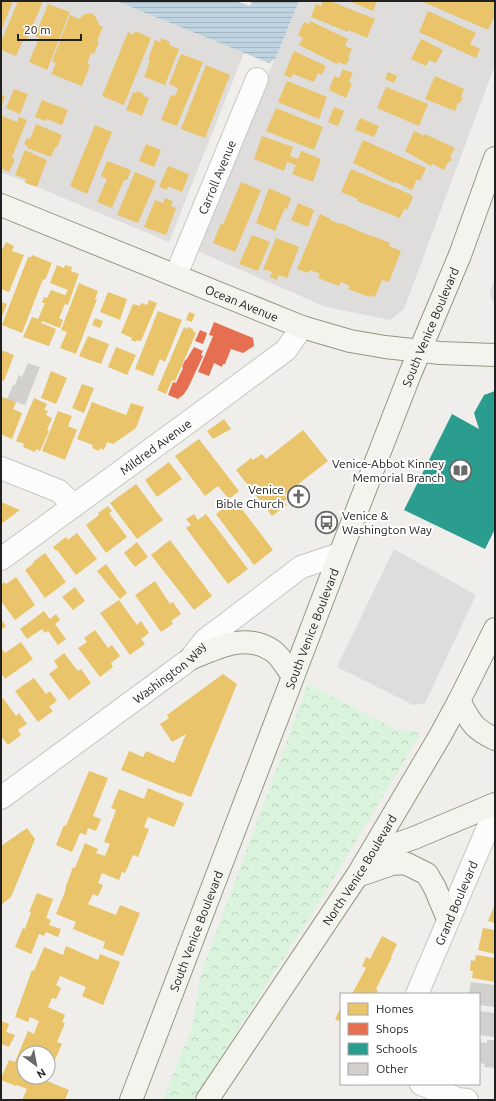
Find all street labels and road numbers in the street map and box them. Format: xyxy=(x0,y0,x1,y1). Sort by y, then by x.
street label: Carroll Avenue xyxy=(195,138,238,216)
street label: South Venice Boulevard xyxy=(399,265,461,388)
street label: Ocean Avenue xyxy=(203,282,280,323)
street label: Mildred Avenue xyxy=(117,416,193,477)
street label: South Venice Boulevard xyxy=(283,566,340,690)
street label: Washington Way xyxy=(130,639,208,705)
street label: North Venice Boulevard xyxy=(320,812,398,927)
street label: Grand Boulevard xyxy=(432,859,479,947)
street label: South Venice Boulevard xyxy=(167,869,225,993)

